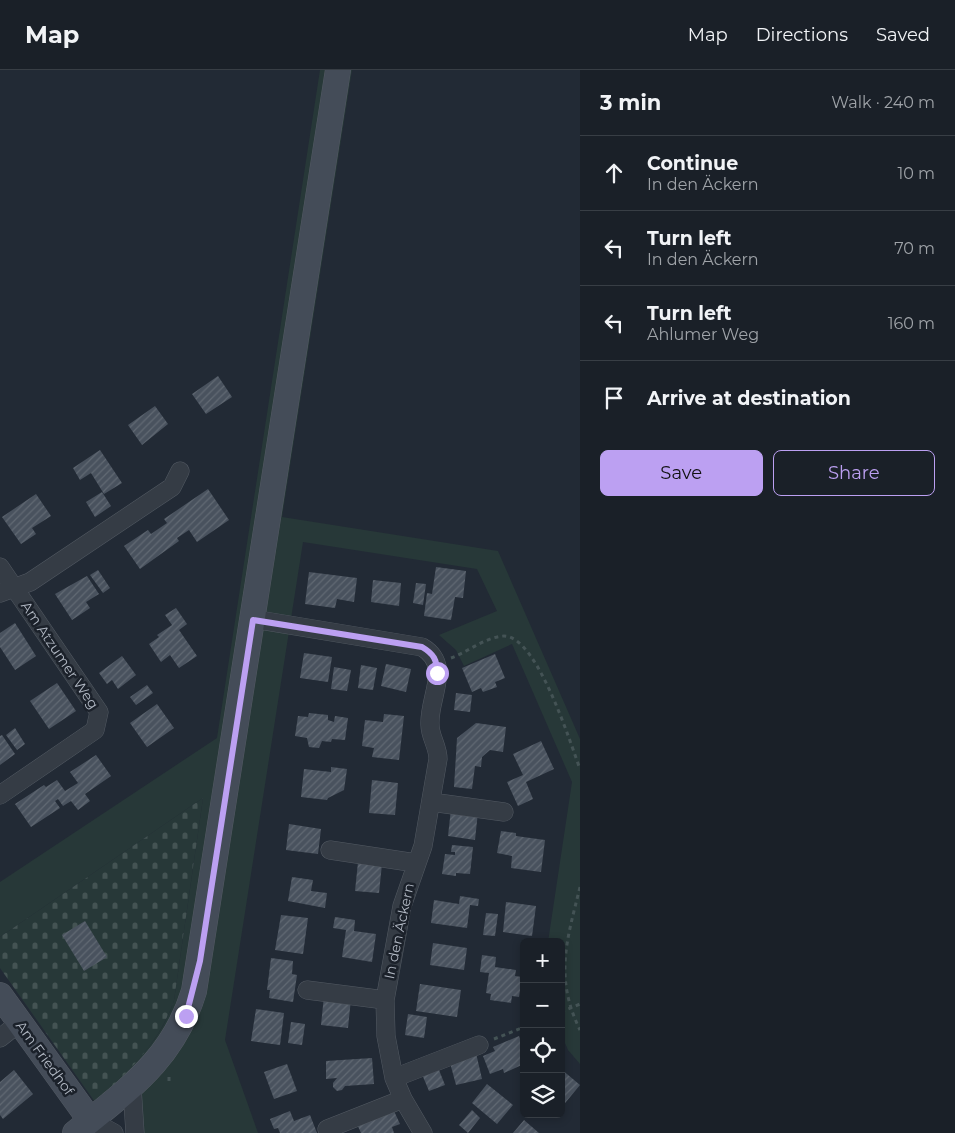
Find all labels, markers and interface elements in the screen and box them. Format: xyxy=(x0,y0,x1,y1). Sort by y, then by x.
text: Map xyxy=(25,20,79,49)
text: Map xyxy=(688,24,728,46)
text: Directions xyxy=(756,24,848,46)
text: Saved xyxy=(876,24,930,46)
text: 3 min xyxy=(600,90,661,115)
text: Walk · 240 m xyxy=(831,93,935,112)
text: Continue xyxy=(647,152,738,175)
icon: ahead xyxy=(600,159,628,187)
text: 10 m xyxy=(897,164,935,183)
text: In den Äckern xyxy=(647,175,759,194)
text: Turn left xyxy=(647,227,732,250)
icon: left xyxy=(600,234,628,262)
text: 70 m xyxy=(894,239,935,258)
text: In den Äckern xyxy=(647,250,759,269)
text: Turn left xyxy=(647,302,732,325)
icon: left xyxy=(600,309,628,337)
text: 160 m xyxy=(888,314,935,333)
text: Ahlumer Weg xyxy=(647,325,759,344)
icon: arrive xyxy=(600,384,628,412)
text: Arrive at destination xyxy=(647,387,851,410)
button: Save xyxy=(600,450,763,496)
button: Share xyxy=(773,450,935,496)
street label: Am Atzumer Weg xyxy=(17,598,103,712)
route start xyxy=(426,662,449,685)
street label: In den Äckern xyxy=(380,881,418,981)
map controls xyxy=(520,938,565,1118)
button: + xyxy=(520,938,565,983)
button: − xyxy=(520,983,565,1028)
route end xyxy=(175,1005,198,1028)
street label: Am Friedhof xyxy=(12,1017,79,1100)
button: locate xyxy=(520,1028,565,1073)
button: layers xyxy=(520,1073,565,1118)

